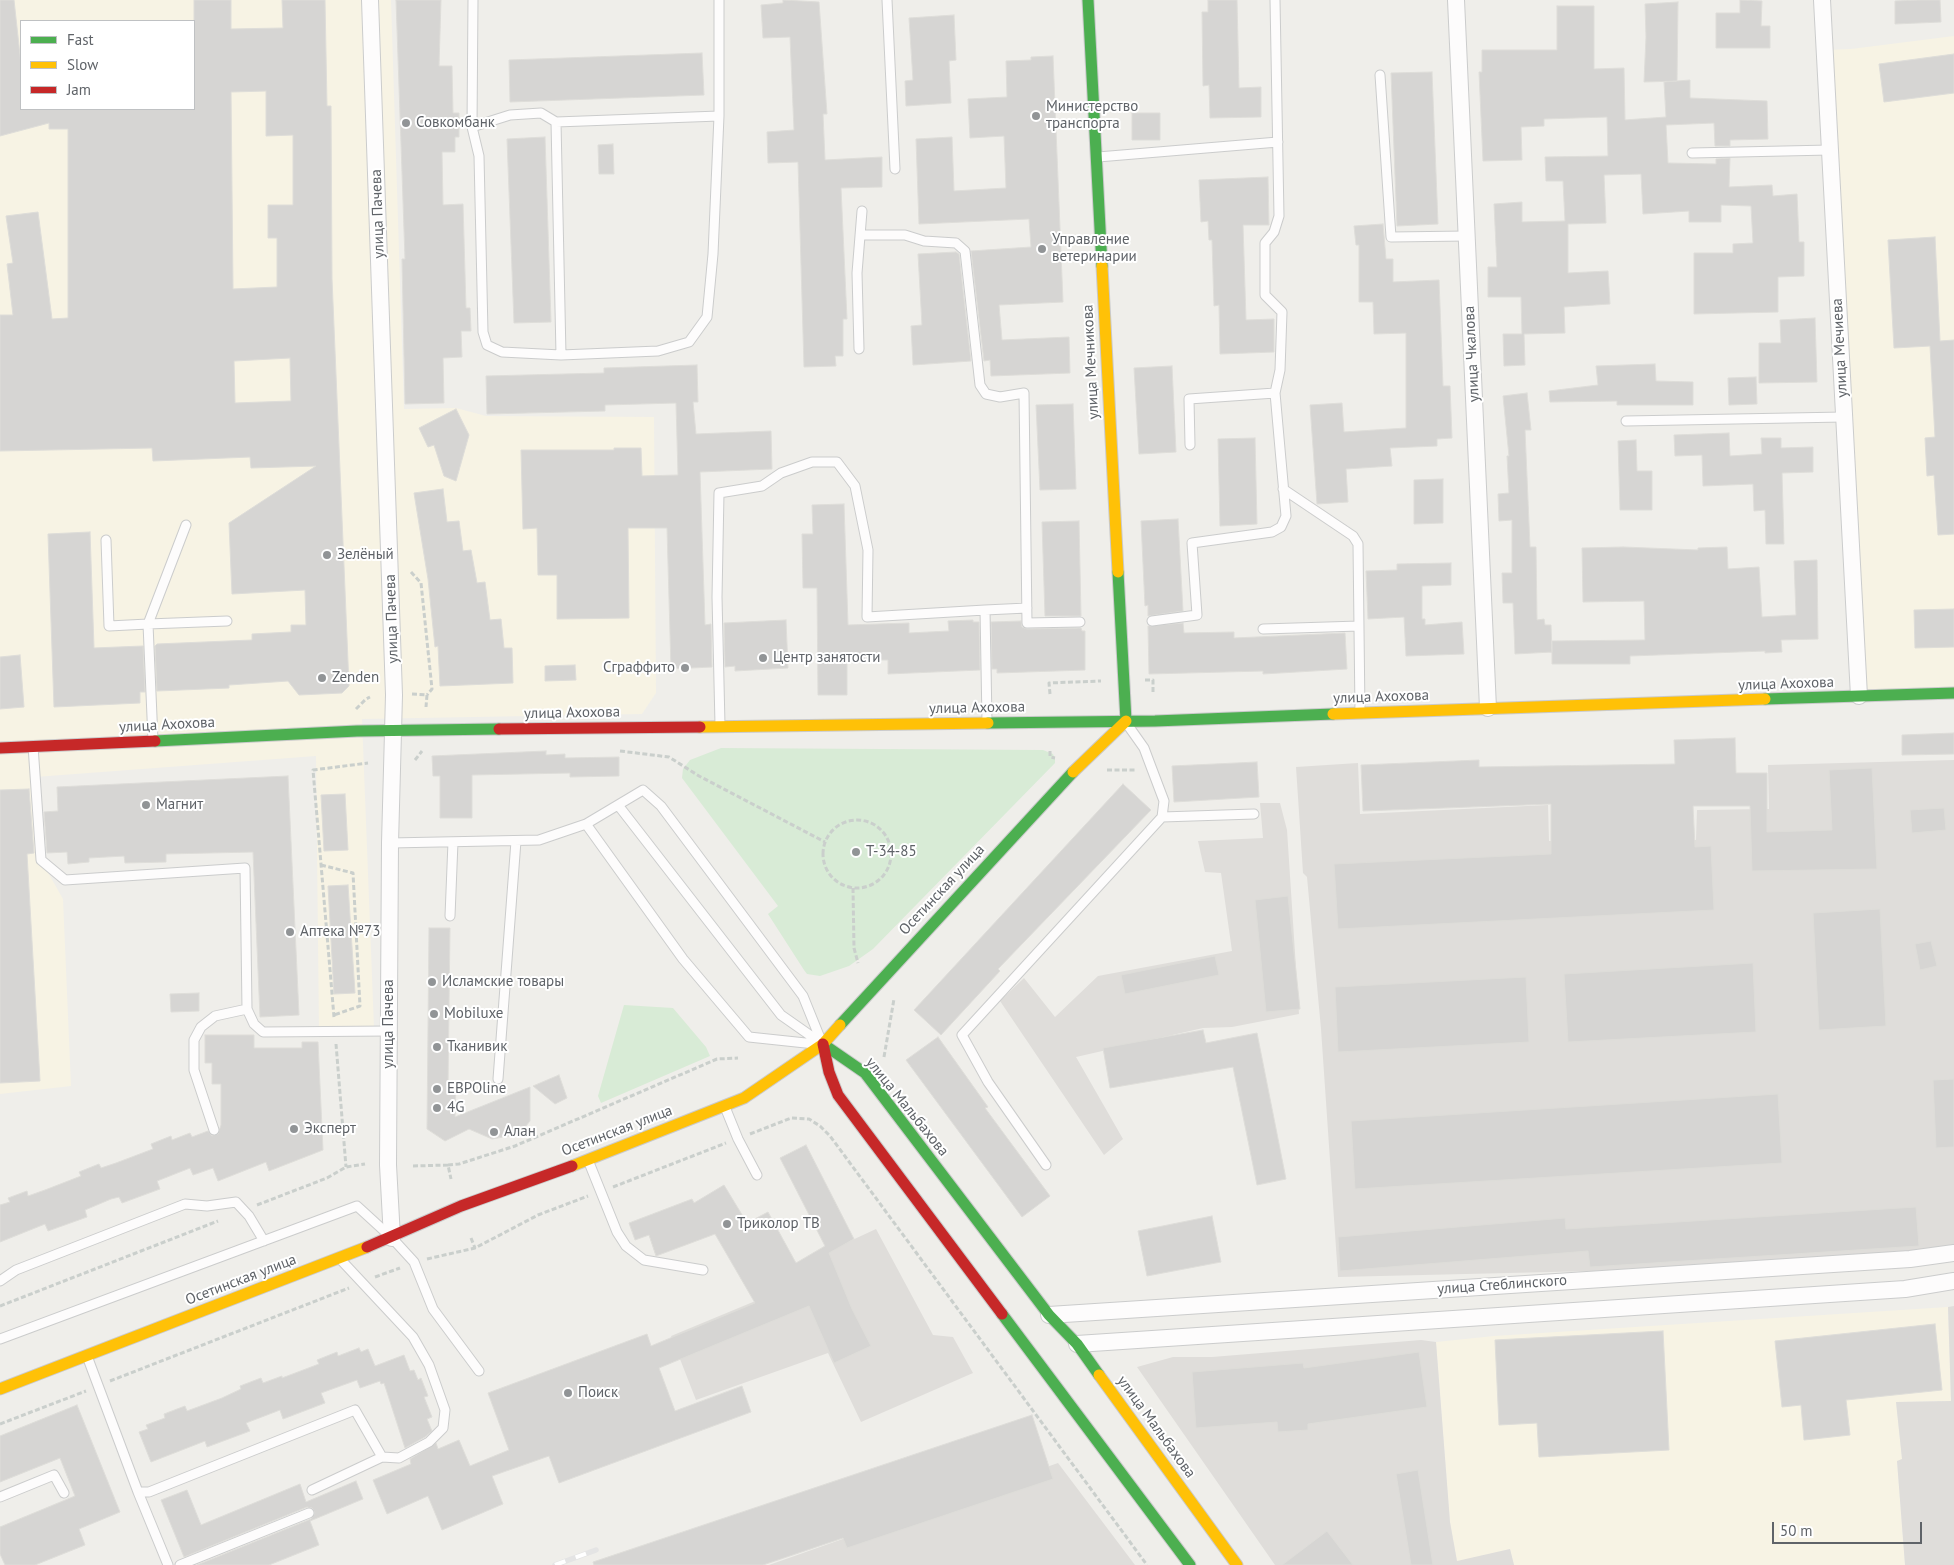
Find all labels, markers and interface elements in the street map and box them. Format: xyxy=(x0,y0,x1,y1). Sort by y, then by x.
legend xyxy=(20,20,195,110)
text: Fast xyxy=(67,30,94,49)
text: Slow xyxy=(67,55,98,74)
text: Jam xyxy=(67,80,91,99)
place label: Министерство транспорта xyxy=(1046,98,1138,133)
marker: Министерство транспорта xyxy=(1030,110,1042,122)
place label: Совкомбанк xyxy=(416,114,495,132)
marker: Совкомбанк xyxy=(400,117,412,129)
street label: улица Пачева xyxy=(367,169,389,259)
place label: Управление ветеринарии xyxy=(1052,231,1137,266)
marker: Управление ветеринарии xyxy=(1036,243,1048,255)
street label: улица Мечиева xyxy=(1828,298,1852,398)
street label: улица Мечникова xyxy=(1079,304,1103,420)
street label: улица Чкалова xyxy=(1460,305,1484,403)
place label: Зелёный xyxy=(337,546,394,564)
marker: Зелёный xyxy=(321,549,333,561)
street label: улица Пачева xyxy=(381,574,403,664)
place label: Центр занятости xyxy=(773,649,881,667)
marker: Центр занятости xyxy=(757,652,769,664)
place label: Сграффито xyxy=(603,659,675,677)
marker: Сграффито xyxy=(679,662,691,674)
place label: Zenden xyxy=(332,669,379,687)
marker: Zenden xyxy=(316,672,328,684)
street label: улица Ахохова xyxy=(1738,673,1834,695)
street label: улица Ахохова xyxy=(1333,686,1429,708)
street label: улица Ахохова xyxy=(929,698,1025,718)
street label: улица Ахохова xyxy=(524,703,620,723)
street label: улица Ахохова xyxy=(119,713,215,737)
place label: Магнит xyxy=(156,796,203,814)
marker: Магнит xyxy=(140,799,152,811)
street label: Осетинская улица xyxy=(895,841,989,939)
place label: Т-34-85 xyxy=(866,843,917,861)
marker: Т-34-85 xyxy=(850,846,862,858)
place label: Аптека №73 xyxy=(300,923,380,941)
marker: Аптека №73 xyxy=(284,926,296,938)
place label: Исламские товары xyxy=(442,973,564,991)
marker: Исламские товары xyxy=(426,976,438,988)
street label: улица Пачева xyxy=(380,979,398,1069)
place label: Mobiluxe xyxy=(444,1005,503,1023)
marker: Mobiluxe xyxy=(428,1008,440,1020)
place label: Тканивик xyxy=(447,1038,507,1056)
marker: Тканивик xyxy=(431,1041,443,1053)
street label: улица Мальбахова xyxy=(862,1054,952,1160)
place label: ЕВРОline xyxy=(447,1080,506,1098)
marker: ЕВРОline xyxy=(431,1083,443,1095)
place label: 4G xyxy=(447,1099,464,1117)
marker: 4G xyxy=(431,1102,443,1114)
street label: Осетинская улица xyxy=(559,1102,675,1160)
place label: Эксперт xyxy=(304,1120,356,1138)
marker: Эксперт xyxy=(288,1123,300,1135)
place label: Алан xyxy=(504,1123,536,1141)
marker: Алан xyxy=(488,1126,500,1138)
place label: Триколор ТВ xyxy=(737,1215,820,1233)
marker: Триколор ТВ xyxy=(721,1218,733,1230)
street label: Осетинская улица xyxy=(183,1251,299,1309)
street label: улица Стеблинского xyxy=(1436,1271,1568,1299)
street label: улица Мальбахова xyxy=(1113,1372,1199,1482)
place label: Поиск xyxy=(578,1384,618,1402)
marker: Поиск xyxy=(562,1387,574,1399)
scale bar xyxy=(1774,1512,1924,1544)
text: 50 m xyxy=(1780,1521,1813,1540)

